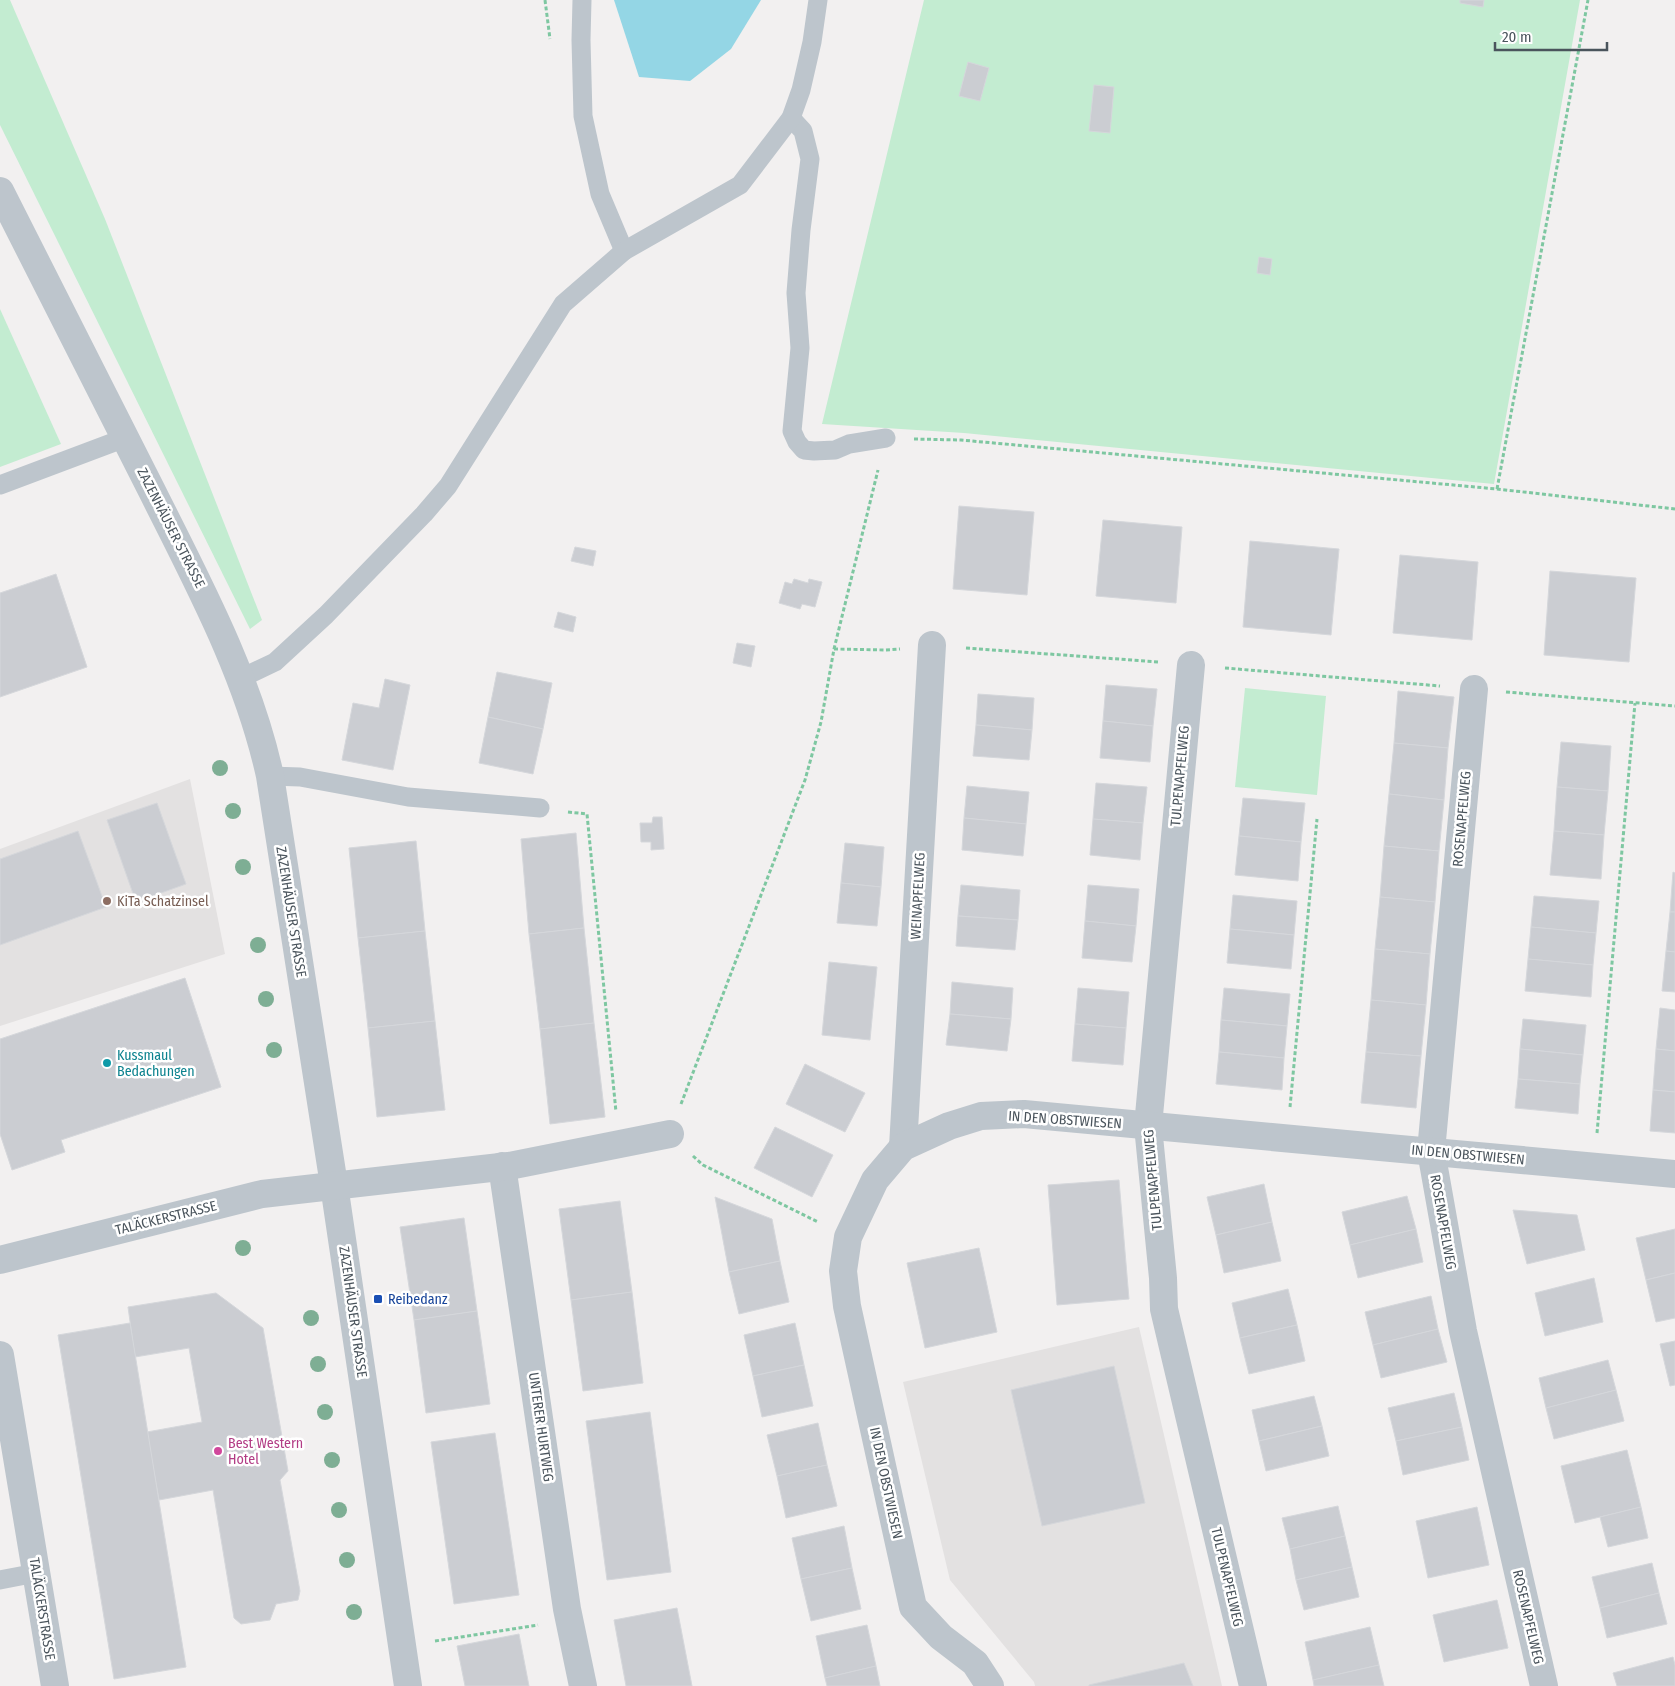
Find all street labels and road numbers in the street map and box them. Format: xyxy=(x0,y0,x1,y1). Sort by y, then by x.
street label: ZAZENHÄUSER STRASSE xyxy=(133,465,209,591)
street label: TULPENAPFELWEG xyxy=(1167,725,1193,827)
street label: ROSENAPFELWEG xyxy=(1449,770,1475,868)
street label: ZAZENHÄUSER STRASSE xyxy=(272,845,310,979)
street label: WEINAPFELWEG xyxy=(907,852,929,940)
street label: IN DEN OBSTWIESEN xyxy=(1008,1108,1122,1132)
street label: TULPENAPFELWEG xyxy=(1140,1129,1166,1231)
street label: IN DEN OBSTWIESEN xyxy=(1411,1142,1525,1168)
street label: ROSENAPFELWEG xyxy=(1426,1173,1460,1271)
street label: TALÄCKERSTRASSE xyxy=(114,1197,219,1239)
street label: ZAZENHÄUSER STRASSE xyxy=(335,1245,371,1379)
street label: UNTERER HURTWEG xyxy=(525,1371,557,1483)
street label: IN DEN OBSTWIESEN xyxy=(866,1426,906,1540)
street label: TULPENAPFELWEG xyxy=(1207,1526,1247,1628)
street label: TALÄCKERSTRASSE xyxy=(26,1557,59,1662)
street label: ROSENAPFELWEG xyxy=(1509,1568,1547,1666)

